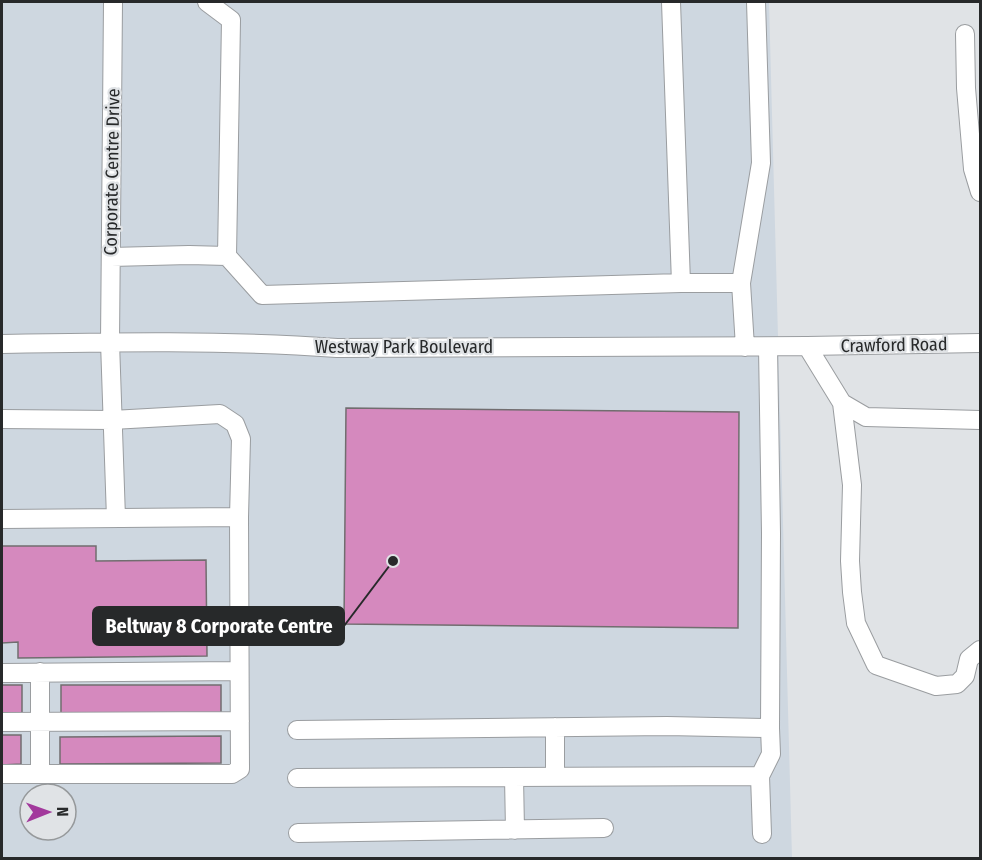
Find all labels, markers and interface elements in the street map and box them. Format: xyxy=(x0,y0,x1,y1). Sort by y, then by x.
street label: Corporate Centre Drive xyxy=(100,88,124,256)
street label: Crawford Road xyxy=(840,333,948,357)
street label: Westway Park Boulevard xyxy=(315,336,493,358)
callout: Beltway 8 Corporate Centre xyxy=(93,607,344,645)
text: Beltway 8 Corporate Centre xyxy=(105,614,333,638)
north arrow xyxy=(18,782,78,842)
text: N xyxy=(53,807,72,817)

